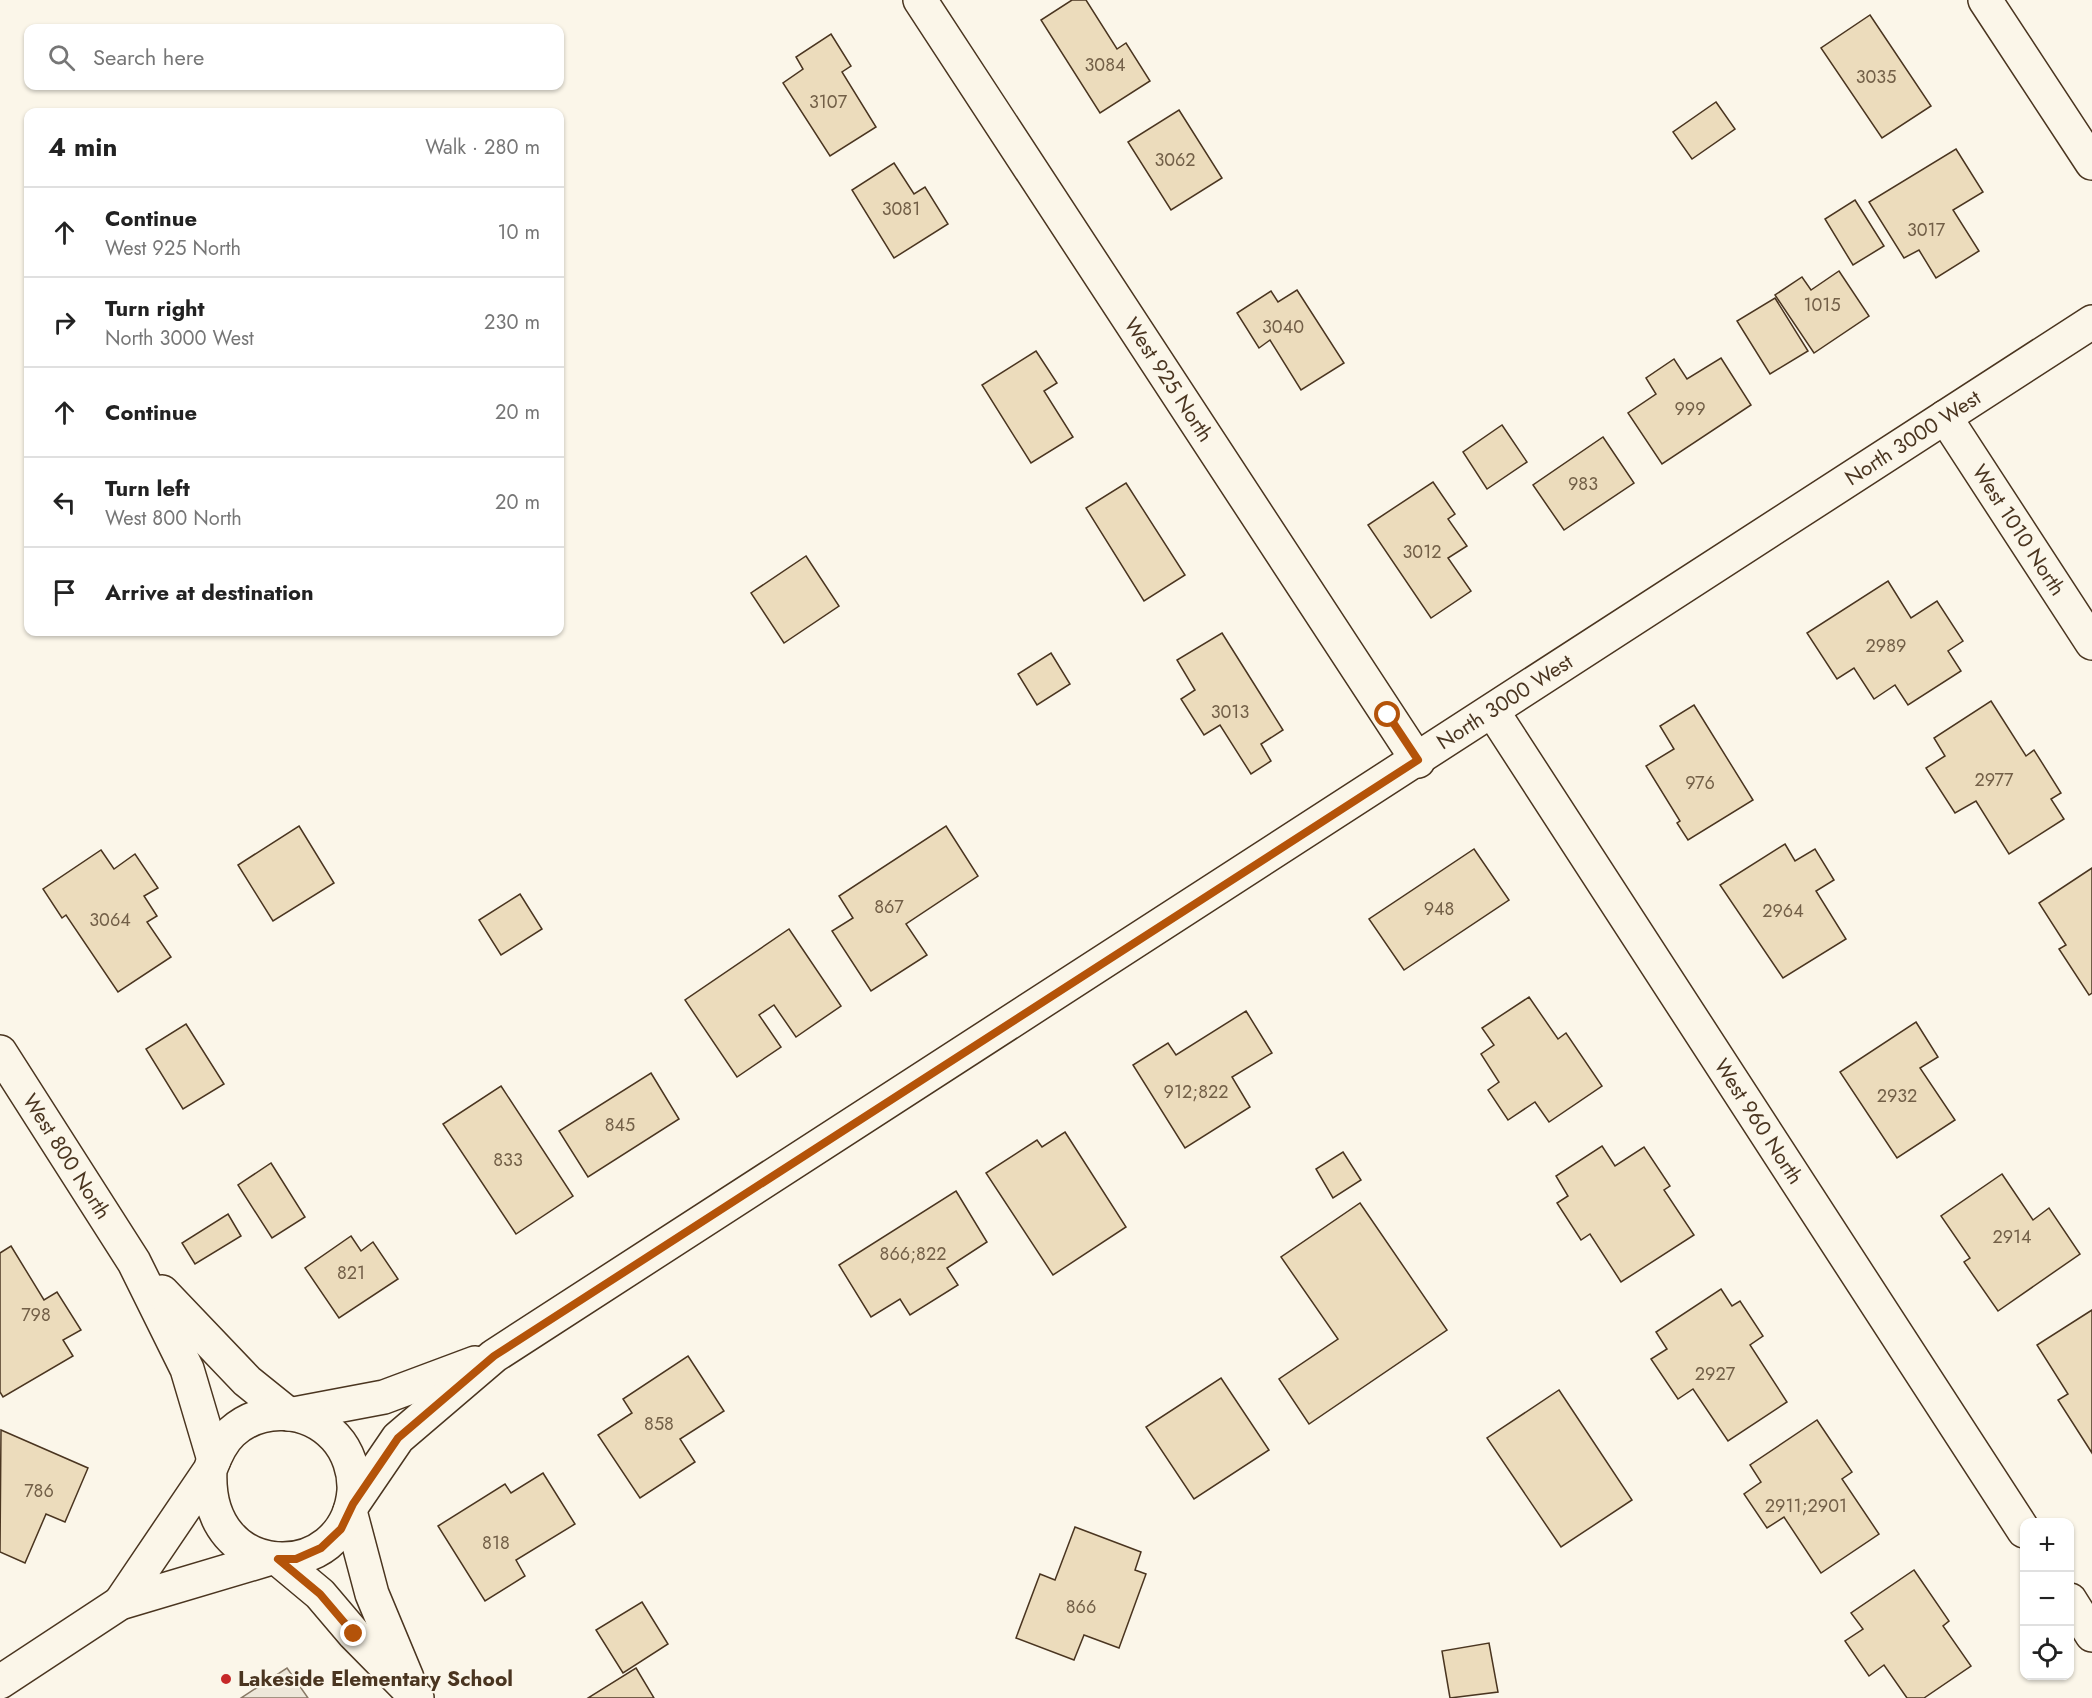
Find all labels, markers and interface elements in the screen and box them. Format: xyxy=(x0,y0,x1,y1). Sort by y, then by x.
search box xyxy=(24,24,564,90)
icon: search xyxy=(45,41,78,74)
text: Search here xyxy=(93,41,204,73)
house number: 3084 xyxy=(1085,52,1125,78)
house number: 3035 xyxy=(1856,64,1896,90)
house number: 3107 xyxy=(809,89,848,115)
text: 4 min xyxy=(48,128,117,166)
text: Walk · 280 m xyxy=(425,133,540,162)
house number: 3062 xyxy=(1154,147,1196,173)
house number: 3081 xyxy=(882,196,920,222)
text: Continue xyxy=(105,202,197,234)
icon: ahead xyxy=(48,216,81,249)
house number: 3017 xyxy=(1907,217,1946,243)
text: 10 m xyxy=(497,218,540,247)
text: West 925 North xyxy=(105,234,241,263)
text: Turn right xyxy=(105,292,205,324)
house number: 1015 xyxy=(1803,292,1841,318)
icon: right xyxy=(48,306,81,339)
text: 230 m xyxy=(484,308,540,337)
street label: West 925 North xyxy=(1117,312,1220,448)
house number: 3040 xyxy=(1262,314,1304,340)
text: North 3000 West xyxy=(105,324,254,353)
street label: North 3000 West xyxy=(1839,383,1987,493)
icon: ahead xyxy=(48,396,81,429)
text: Continue xyxy=(105,396,197,428)
house number: 999 xyxy=(1674,396,1706,422)
text: 20 m xyxy=(495,398,540,427)
street label: West 1010 North xyxy=(1965,459,2072,602)
house number: 983 xyxy=(1568,471,1598,497)
text: Turn left xyxy=(105,472,190,504)
icon: left xyxy=(48,486,81,519)
text: 20 m xyxy=(495,488,540,517)
text: West 800 North xyxy=(105,504,242,533)
house number: 3012 xyxy=(1403,539,1441,565)
icon: arrive xyxy=(48,576,81,609)
text: Arrive at destination xyxy=(105,576,314,608)
house number: 2989 xyxy=(1866,633,1906,659)
street label: North 3000 West xyxy=(1431,647,1579,757)
house number: 3013 xyxy=(1211,699,1249,725)
route start xyxy=(1374,701,1400,727)
house number: 2977 xyxy=(1975,767,2014,793)
house number: 976 xyxy=(1685,770,1715,796)
house number: 867 xyxy=(874,894,904,920)
house number: 948 xyxy=(1424,896,1454,922)
house number: 2964 xyxy=(1762,898,1804,924)
house number: 3064 xyxy=(89,907,131,933)
street label: West 960 North xyxy=(1707,1053,1810,1190)
house number: 912;822 xyxy=(1164,1079,1228,1105)
house number: 2932 xyxy=(1877,1083,1917,1109)
street label: West 800 North xyxy=(15,1088,118,1225)
house number: 845 xyxy=(605,1112,635,1138)
house number: 833 xyxy=(493,1147,523,1173)
house number: 2914 xyxy=(1992,1224,2032,1250)
house number: 866;822 xyxy=(880,1241,946,1267)
house number: 821 xyxy=(337,1260,365,1286)
house number: 798 xyxy=(21,1302,51,1328)
house number: 2927 xyxy=(1695,1361,1736,1387)
house number: 858 xyxy=(644,1411,674,1437)
house number: 786 xyxy=(24,1478,54,1504)
house number: 2911;2901 xyxy=(1765,1493,1847,1519)
map controls xyxy=(2020,1518,2074,1680)
button: + xyxy=(2020,1518,2074,1572)
house number: 818 xyxy=(482,1530,510,1556)
button: − xyxy=(2020,1572,2074,1626)
house number: 866 xyxy=(1066,1594,1096,1620)
route end xyxy=(340,1620,366,1646)
button: locate xyxy=(2020,1626,2074,1680)
place label: Lakeside Elementary School xyxy=(238,1664,513,1694)
marker: Lakeside Elementary School xyxy=(219,1672,233,1686)

